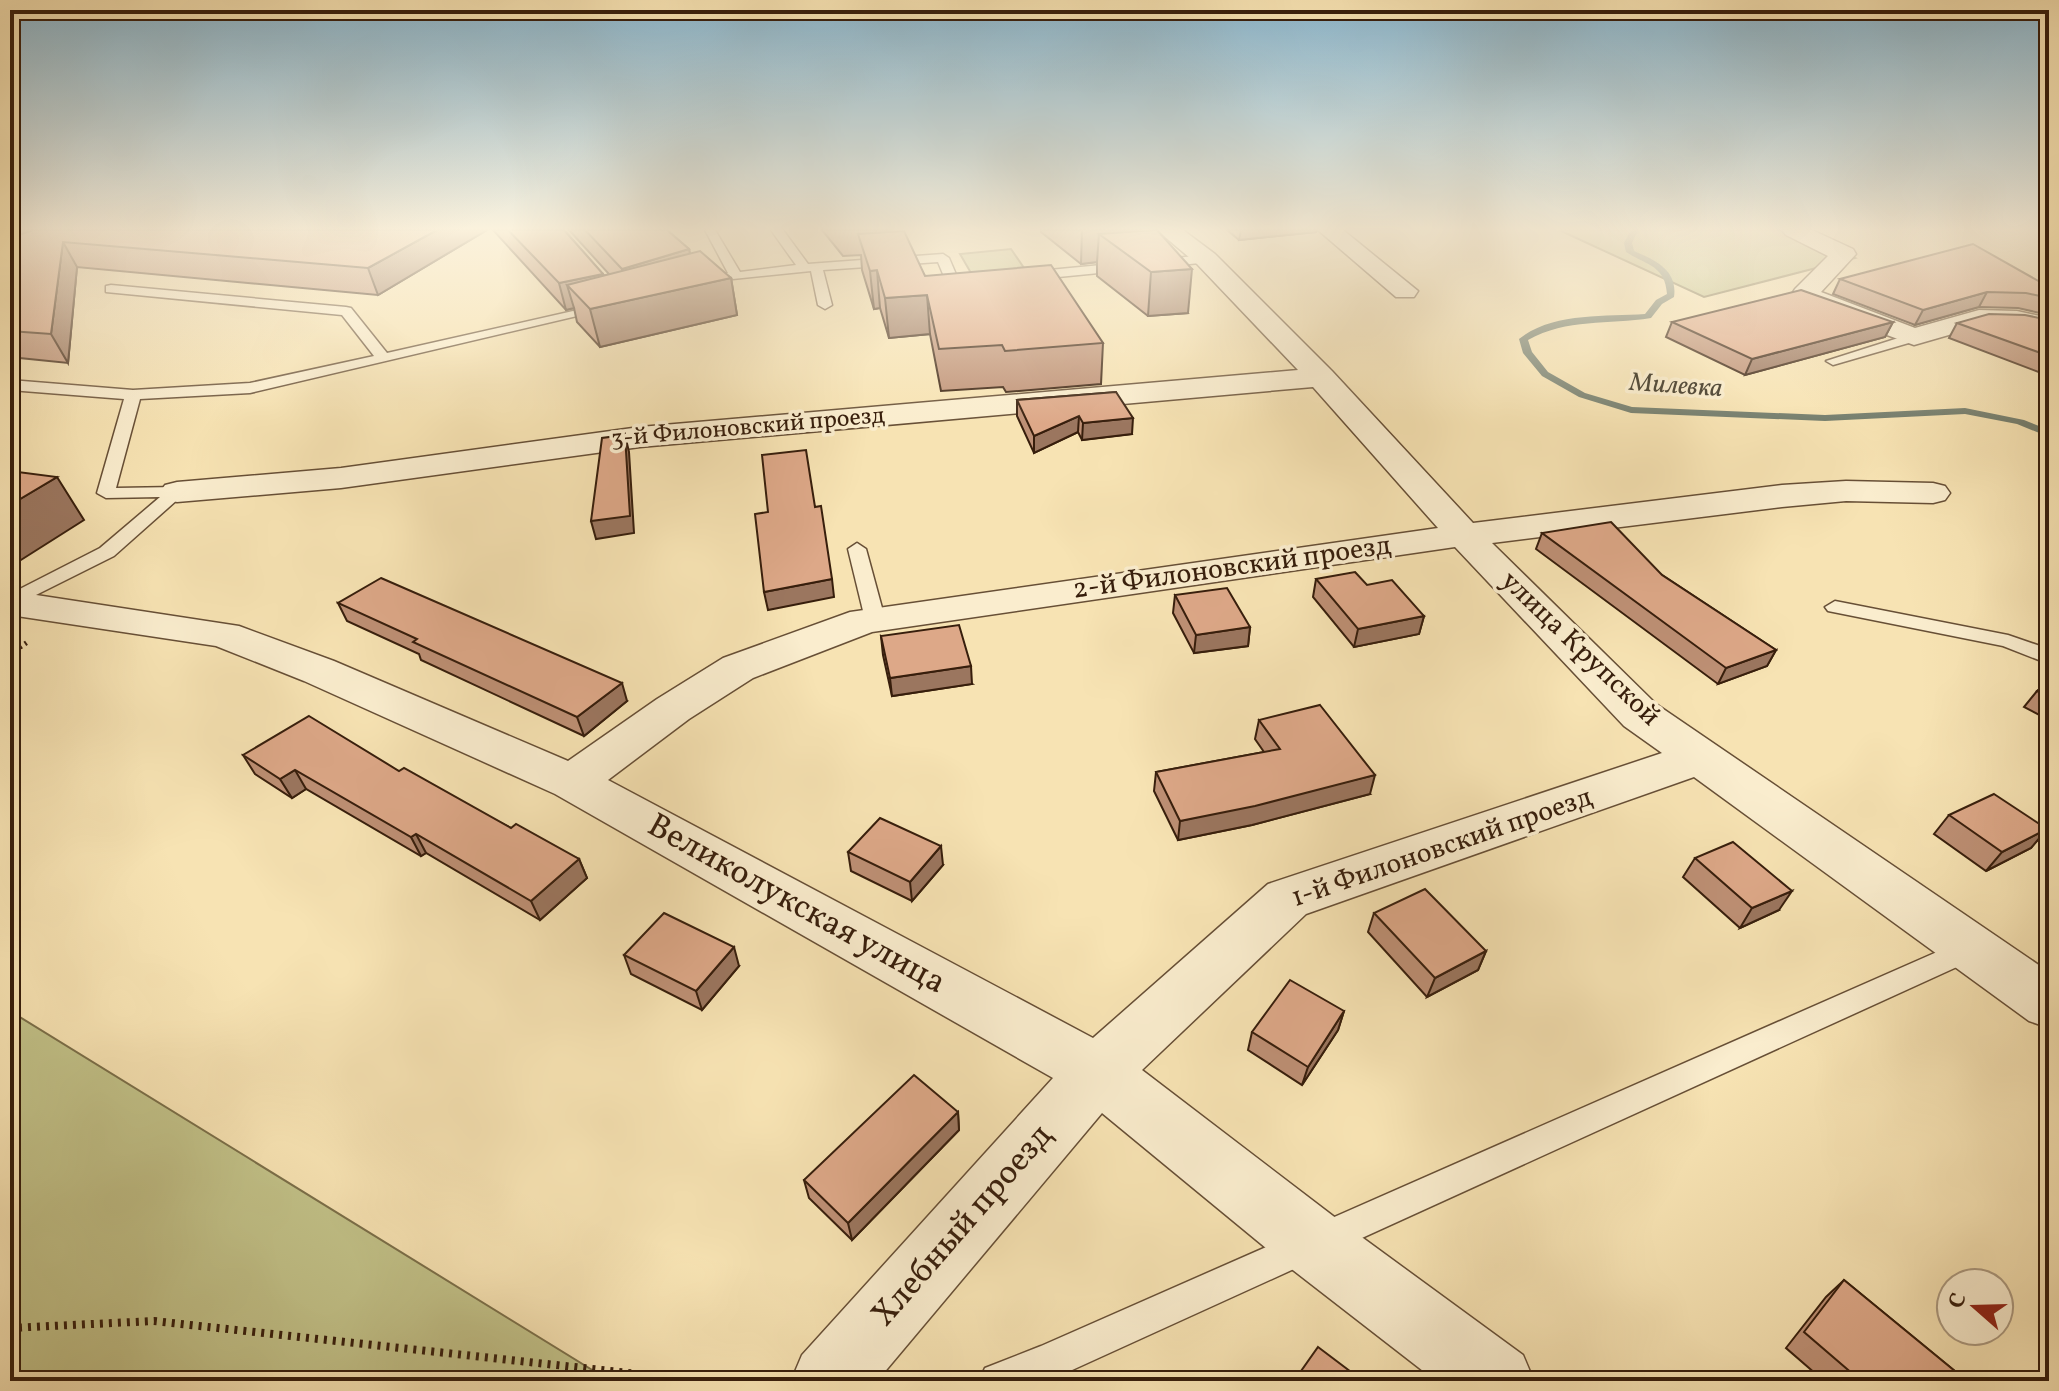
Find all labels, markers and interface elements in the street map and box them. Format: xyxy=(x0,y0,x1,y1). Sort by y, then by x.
water label: Милевка xyxy=(1627,365,1724,407)
street label: 3-й Филоновский проезд xyxy=(610,399,887,457)
street label: 2-й Филоновский проезд xyxy=(1070,526,1394,610)
street label: улица Крупской xyxy=(1491,562,1669,736)
street label: 1-й Филоновский проезд xyxy=(1286,778,1598,918)
street label: Великолукская улица xyxy=(638,803,954,1007)
street label: Хлебный проезд xyxy=(862,1114,1064,1338)
north arrow xyxy=(1935,1267,2015,1347)
text: С xyxy=(1942,1289,1976,1313)

